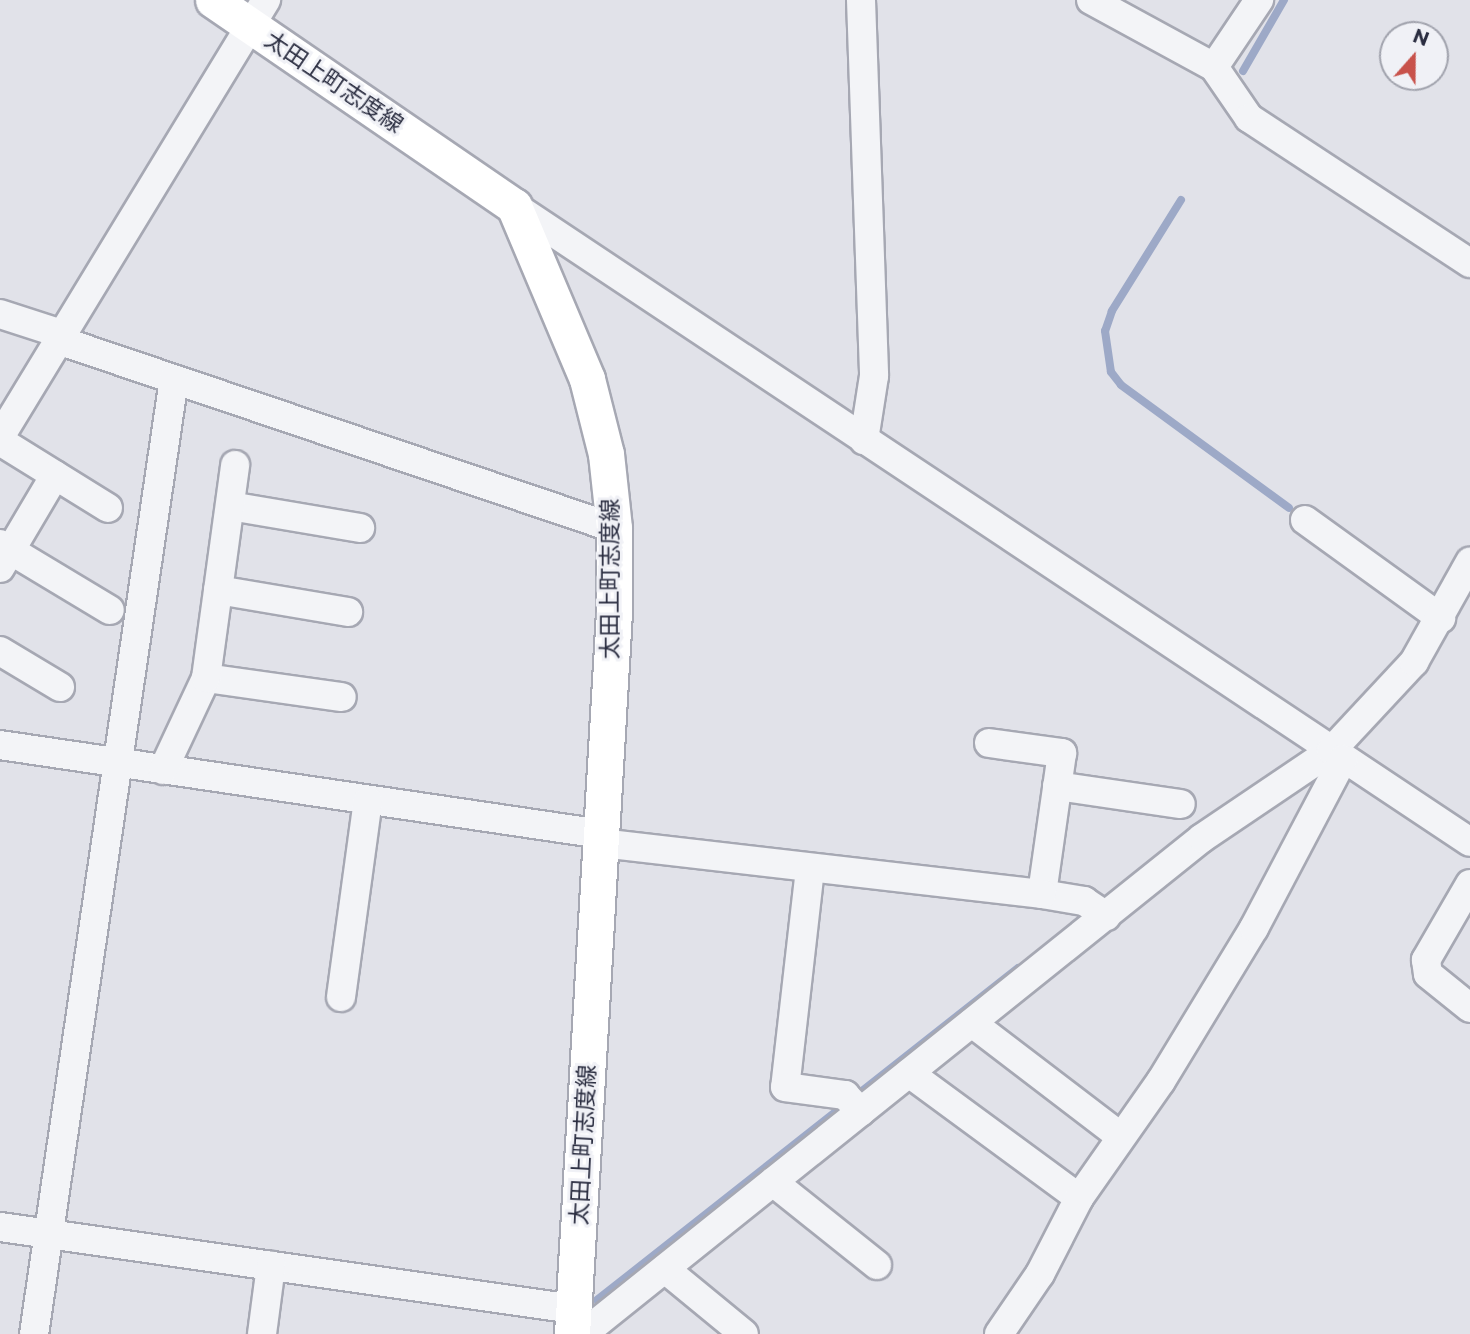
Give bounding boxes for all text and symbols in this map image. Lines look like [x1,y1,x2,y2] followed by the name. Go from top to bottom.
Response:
[1379,21,1449,91] north arrow
[1410,24,1432,51] text: N
[260,26,408,138] street label: 太田上町志度線
[596,499,624,659] street label: 太田上町志度線
[565,1064,601,1226] street label: 太田上町志度線

